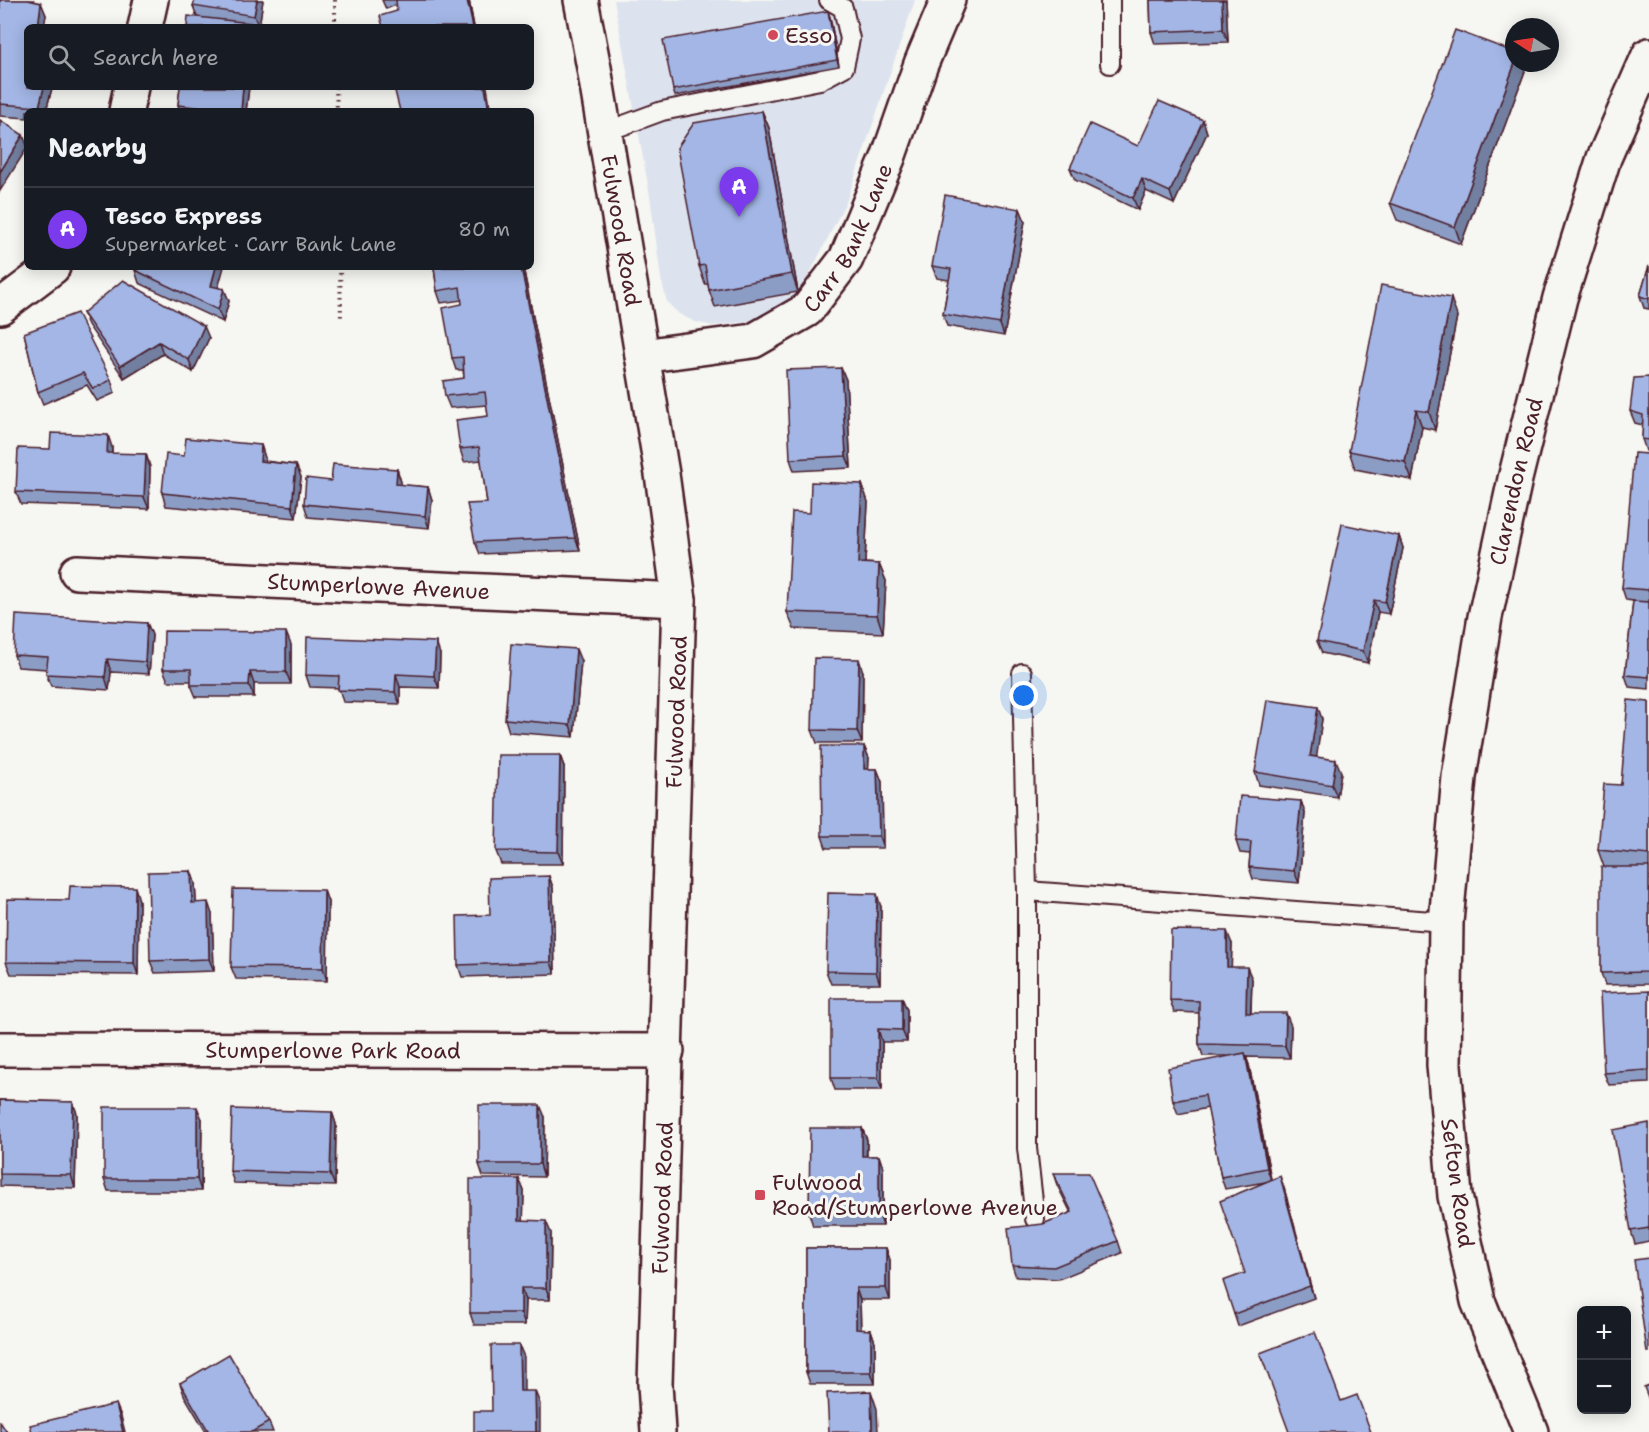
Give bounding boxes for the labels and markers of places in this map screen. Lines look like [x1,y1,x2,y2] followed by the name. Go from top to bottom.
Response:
[785,21,833,50] place label: Esso
[766,28,780,42] marker: Esso
[720,168,758,217] pin: A
[772,1168,1058,1222] place label: Fulwood Road/Stumperlowe Avenue
[753,1188,767,1202] marker: Fulwood Road/Stumperlowe Avenue

